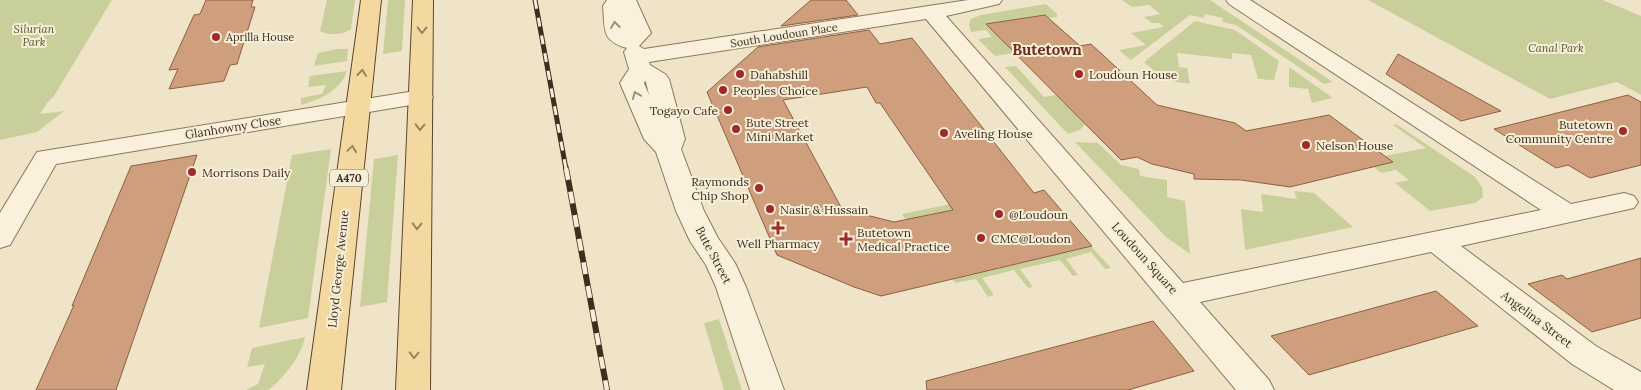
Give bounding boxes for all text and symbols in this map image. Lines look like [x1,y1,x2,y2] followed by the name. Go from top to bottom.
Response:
[729,20,839,50] street label: South Loudoun Place
[610,21,621,29] one-way arrow
[14,22,55,49] park label: Silurian Park
[417,26,427,34] one-way arrow
[225,30,294,44] place label: Aprilla House
[210,31,222,43] marker: Aprilla House
[1012,40,1082,59] district label: Butetown
[1528,41,1584,55] park label: Canal Park
[750,67,808,82] place label: Dahabshill
[1089,67,1178,82] place label: Loudoun House
[734,68,746,80] marker: Dahabshill
[1073,68,1085,80] marker: Loudoun House
[356,69,367,77] one-way arrow
[733,83,819,98] place label: Peoples Choice
[717,84,729,96] marker: Peoples Choice
[632,91,643,100] one-way arrow
[650,103,718,118] place label: Togayo Cafe
[722,104,734,116] marker: Togayo Cafe
[184,112,283,142] street label: Glanhowny Close
[746,115,814,144] place label: Bute Street Mini Market
[1506,117,1613,146] place label: Butetown Community Centre
[415,123,426,131] one-way arrow
[730,123,742,135] marker: Bute Street Mini Market
[1617,125,1629,137] marker: Butetown Community Centre
[953,126,1033,141] place label: Aveling House
[938,127,950,139] marker: Aveling House
[1316,138,1394,153] place label: Nelson House
[1300,139,1312,151] marker: Nelson House
[346,145,357,153] one-way arrow
[202,165,291,180] place label: Morrisons Daily
[186,166,198,178] marker: Morrisons Daily
[330,170,368,187] road number: A470
[691,174,749,203] place label: Raymonds Chip Shop
[753,182,765,194] marker: Raymonds Chip Shop
[780,202,868,217] place label: Nasir & Hussain
[764,203,776,215] marker: Nasir & Hussain
[1009,207,1068,222] place label: @Loudoun
[993,208,1005,220] marker: @Loudoun
[324,209,352,329] street label: Lloyd George Avenue
[1109,219,1182,297] street label: Loudoun Square
[772,222,784,234] marker: Well Pharmacy
[412,223,422,231] one-way arrow
[693,224,736,287] street label: Bute Street
[857,225,950,254] place label: Butetown Medical Practice
[991,231,1071,246] place label: CMC@Loudon
[839,232,853,246] marker: Butetown Medical Practice
[975,232,987,244] marker: CMC@Loudon
[736,236,820,251] place label: Well Pharmacy
[1498,287,1576,351] street label: Angelina Street
[409,351,419,359] one-way arrow

